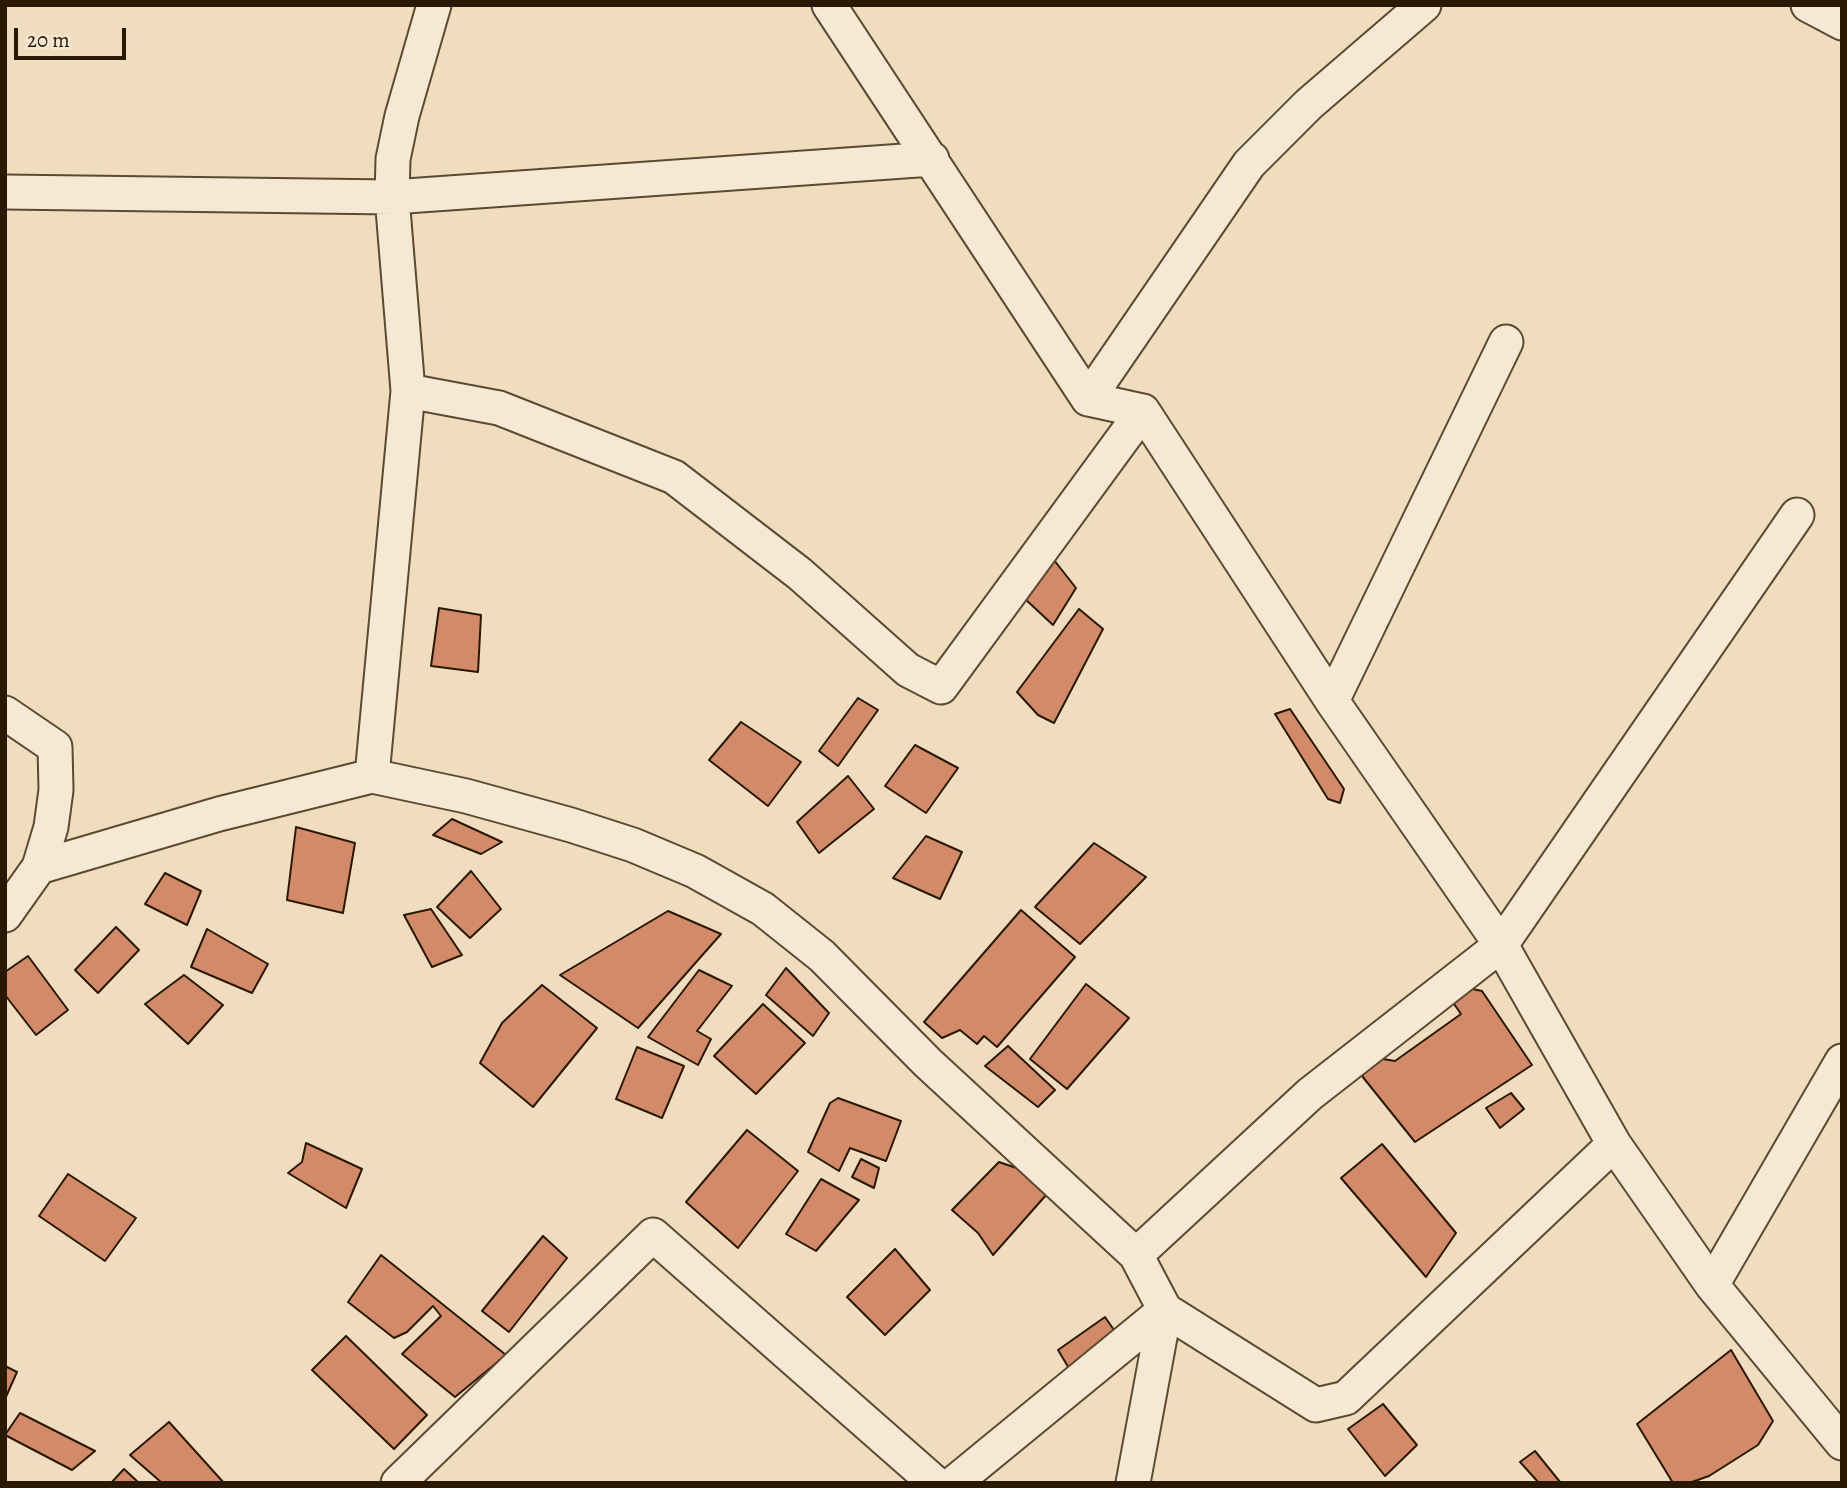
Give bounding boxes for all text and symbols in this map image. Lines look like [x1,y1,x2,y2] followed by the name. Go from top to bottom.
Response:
[18,14,130,58] scale bar
[27,26,70,54] text: 20 m

